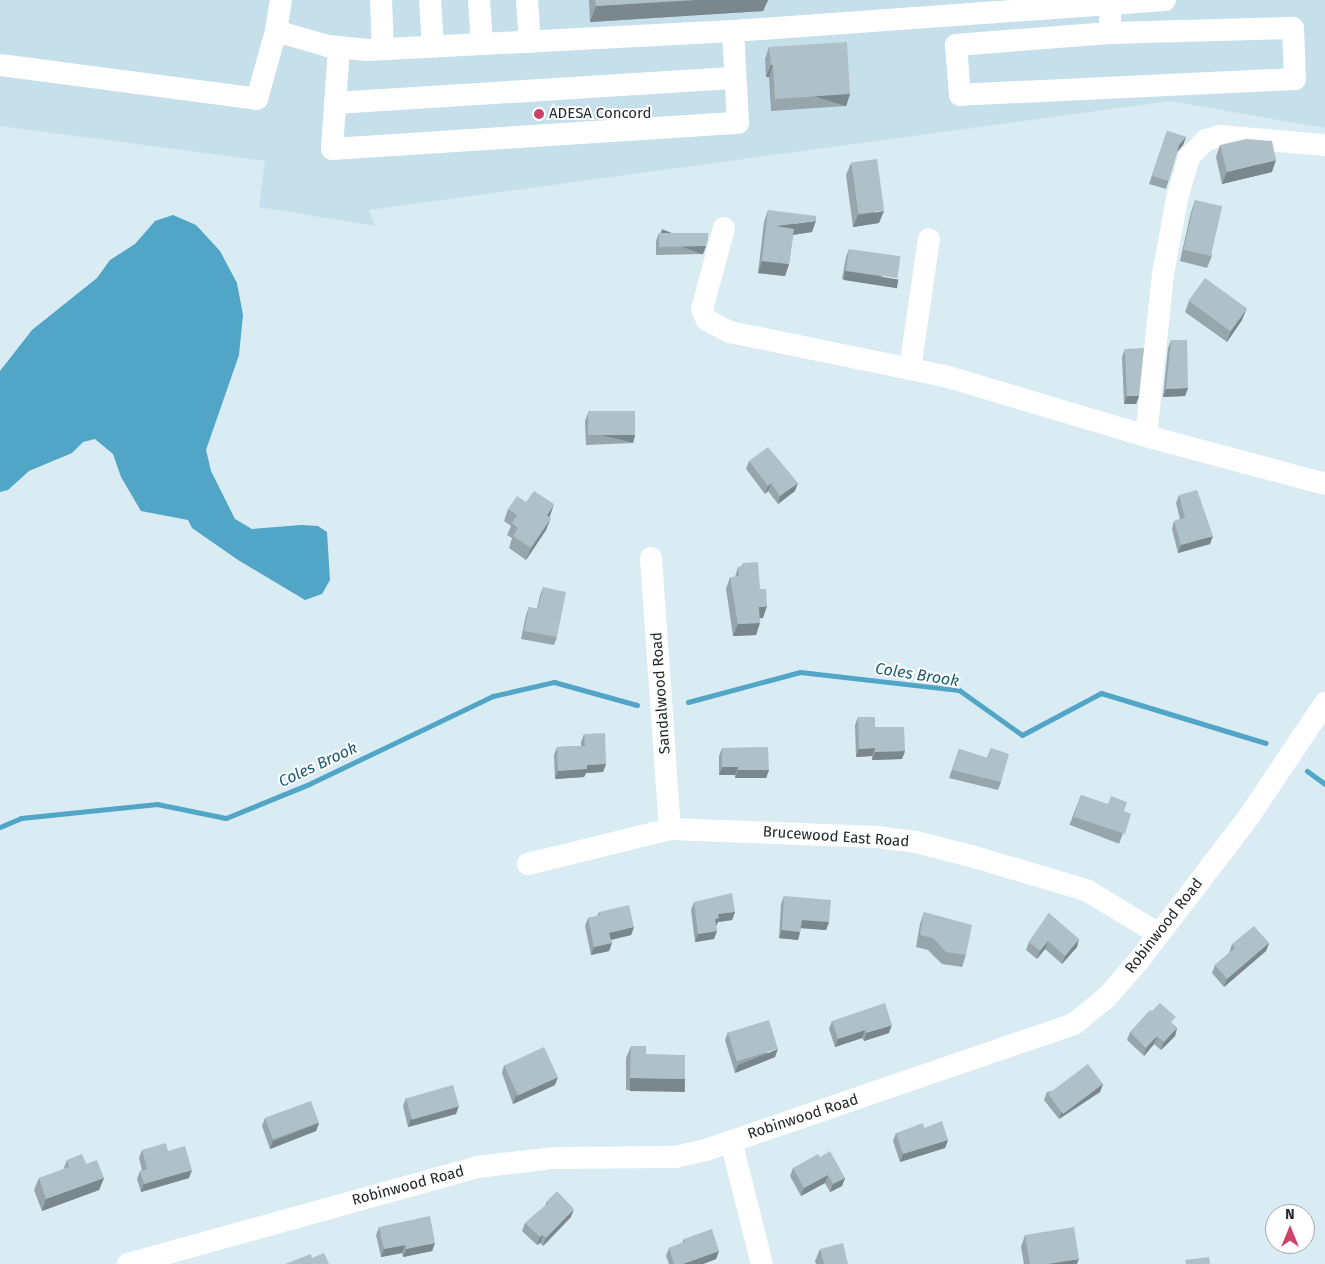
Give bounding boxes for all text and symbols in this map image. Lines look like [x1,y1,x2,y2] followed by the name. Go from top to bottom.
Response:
[549,105,651,123] place label: ADESA Concord
[533,108,545,120] marker: ADESA Concord
[648,631,674,755] street label: Sandalwood Road
[874,659,960,691] water label: Coles Brook
[276,738,360,792] water label: Coles Brook
[762,823,910,851] street label: Brucewood East Road
[1121,875,1207,977] street label: Robinwood Road
[745,1091,861,1143] street label: Robinwood Road
[350,1162,466,1210] street label: Robinwood Road
[1265,1204,1315,1254] north arrow
[1285,1206,1295,1223] text: N

